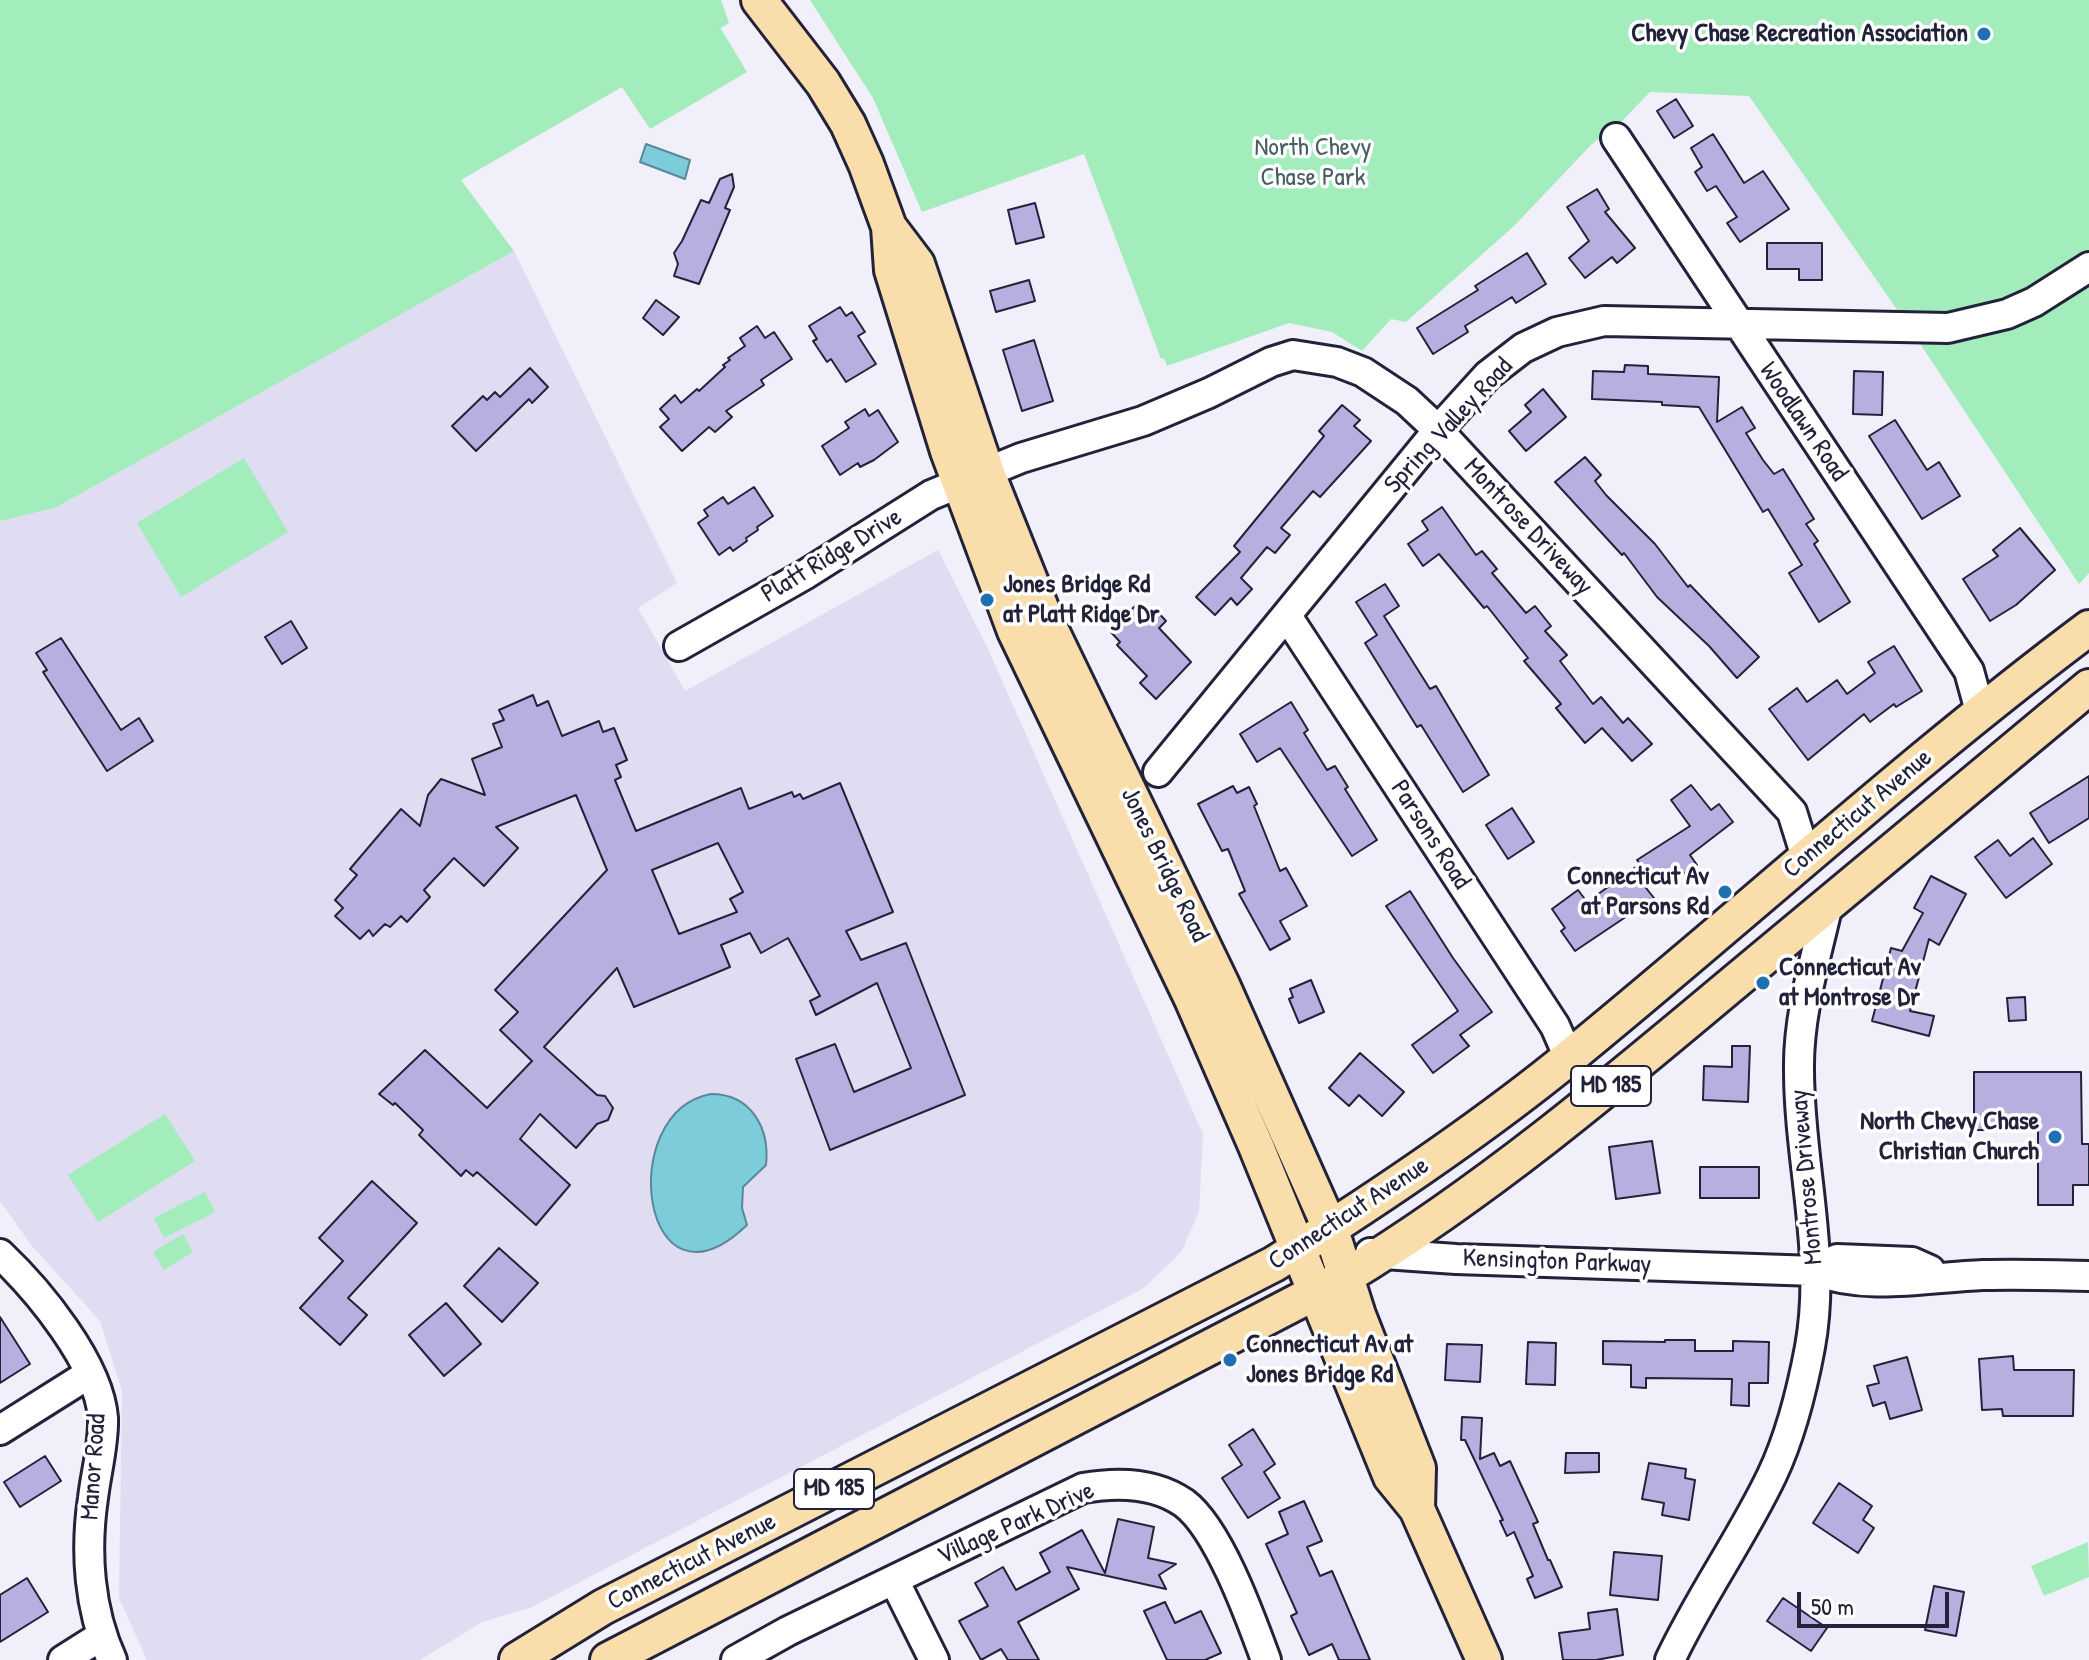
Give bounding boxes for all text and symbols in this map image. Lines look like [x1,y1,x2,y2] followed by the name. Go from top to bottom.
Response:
[1631,18,1968,50] place label: Chevy Chase Recreation Association
[1975,25,1993,43] marker: Chevy Chase Recreation Association
[1254,132,1372,194] park label: North Chevy Chase Park
[1378,352,1520,500] street label: Spring Valley Road
[1752,357,1854,487] street label: Woodlawn Road
[1457,452,1599,602] street label: Montrose Driveway
[756,502,908,610] street label: Platt Ridge Drive
[1003,569,1160,630] place label: Jones Bridge Rd at Platt Ridge Dr
[978,591,996,609] marker: Jones Bridge Rd at Platt Ridge Dr
[1777,743,1939,885] street label: Connecticut Avenue
[1383,775,1477,895] street label: Parsons Road
[1113,783,1215,947] street label: Jones Bridge Road
[1567,861,1709,922] place label: Connecticut Av at Parsons Rd
[1716,883,1734,901] marker: Connecticut Av at Parsons Rd
[1779,952,1921,1014] place label: Connecticut Av at Montrose Dr
[1754,974,1772,992] marker: Connecticut Av at Montrose Dr
[1571,1066,1651,1106] road number: MD 185
[1784,1088,1830,1266] street label: Montrose Driveway
[1860,1106,2039,1168] place label: North Chevy Chase Christian Church
[2046,1128,2064,1146] marker: North Chevy Chase Christian Church
[1263,1151,1435,1277] street label: Connecticut Avenue
[1462,1243,1652,1281] street label: Kensington Parkway
[1246,1329,1413,1390] place label: Connecticut Av at Jones Bridge Rd
[1221,1351,1239,1369] marker: Connecticut Av at Jones Bridge Rd
[75,1413,113,1521] street label: Manor Road
[794,1469,874,1509] road number: MD 185
[933,1476,1099,1572] street label: Village Park Drive
[603,1506,781,1618] street label: Connecticut Avenue
[1801,1576,1953,1626] scale bar
[1811,1590,1854,1622] text: 50 m

